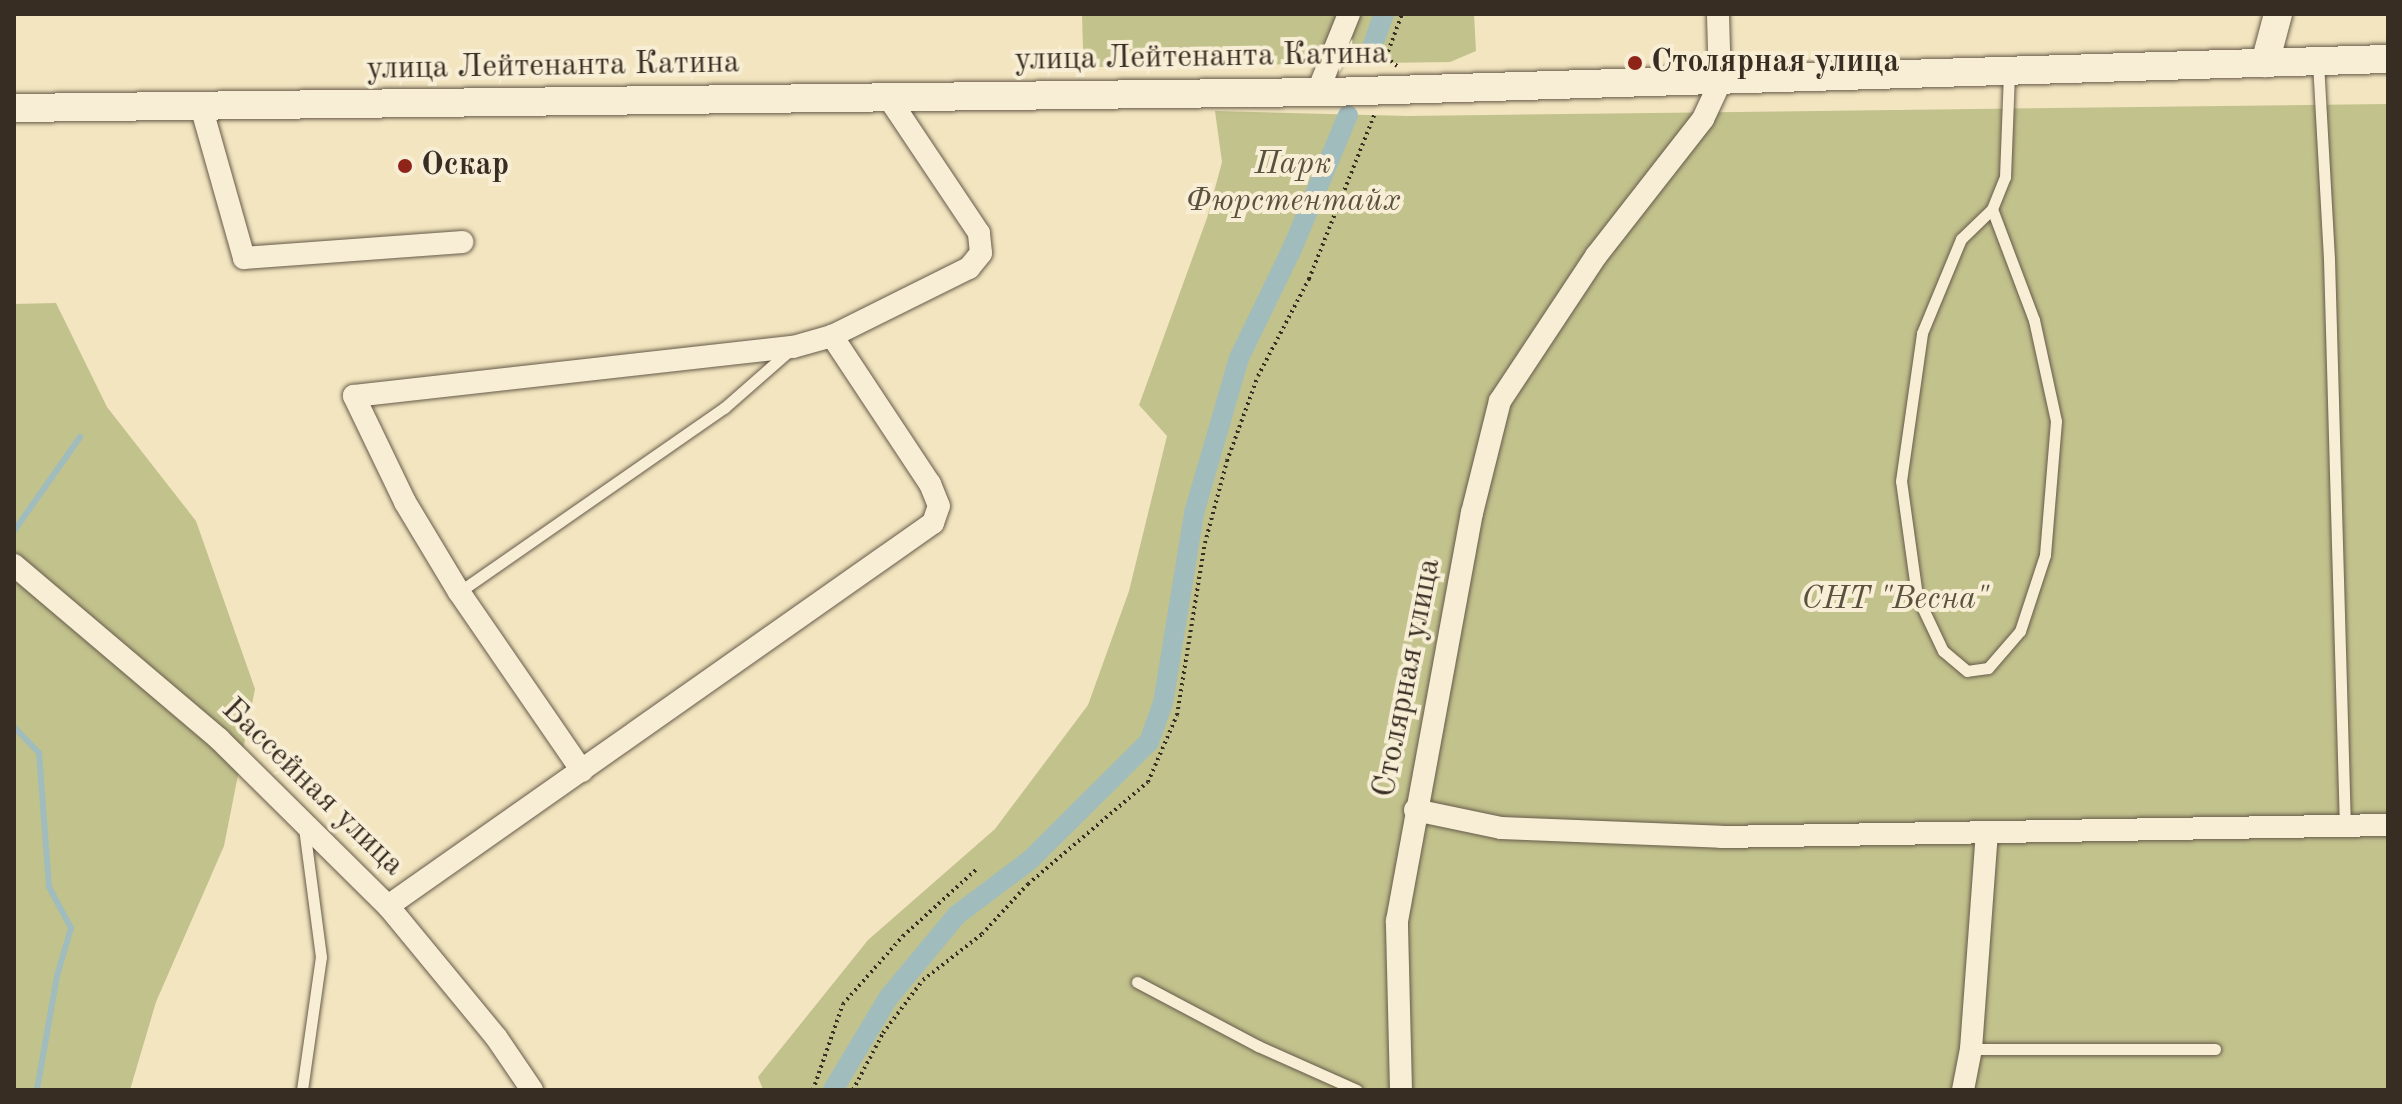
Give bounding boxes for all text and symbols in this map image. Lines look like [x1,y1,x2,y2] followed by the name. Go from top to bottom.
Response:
[1014,36,1388,80] street label: улица Лейтенанта Катина
[1651,44,1899,82] place label: Столярная улица
[366,45,740,89] street label: улица Лейтенанта Катина
[1626,54,1644,72] marker: Столярная улица
[421,147,509,185] place label: Оскар
[1185,147,1401,222] park label: Парк Фюрстентайх
[396,157,414,175] marker: Оскар
[1366,555,1450,801] street label: Столярная улица
[1801,581,1989,619] park label: СНТ "Весна"
[213,691,411,885] street label: Бассейная улица

